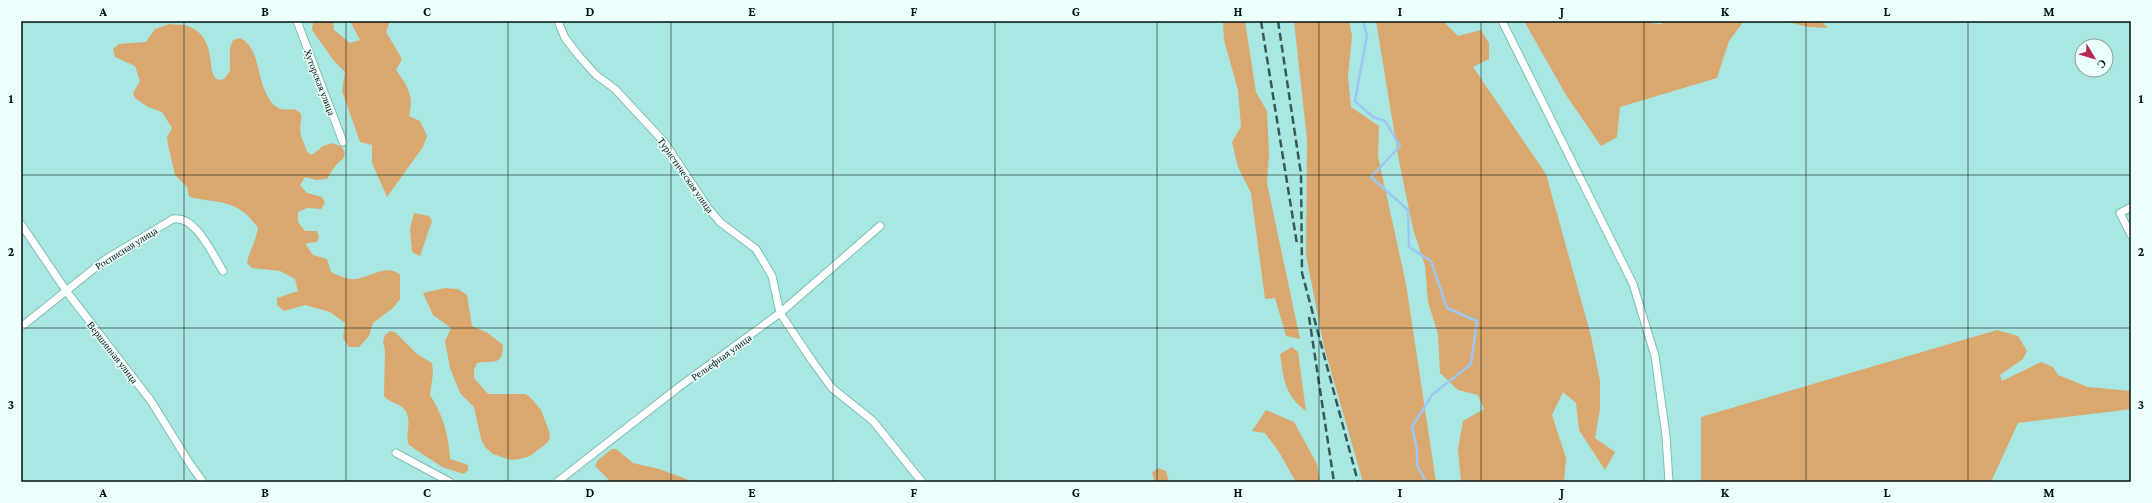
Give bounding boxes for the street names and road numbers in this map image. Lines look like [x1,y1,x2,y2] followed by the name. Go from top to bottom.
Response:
[302,47,337,117] street label: Хуторская улица
[655,135,716,216] street label: Туристическая улица
[93,225,160,272] street label: Росписная улица
[85,319,141,386] street label: Вершинная улица
[689,332,754,383] street label: Рельефная улица

